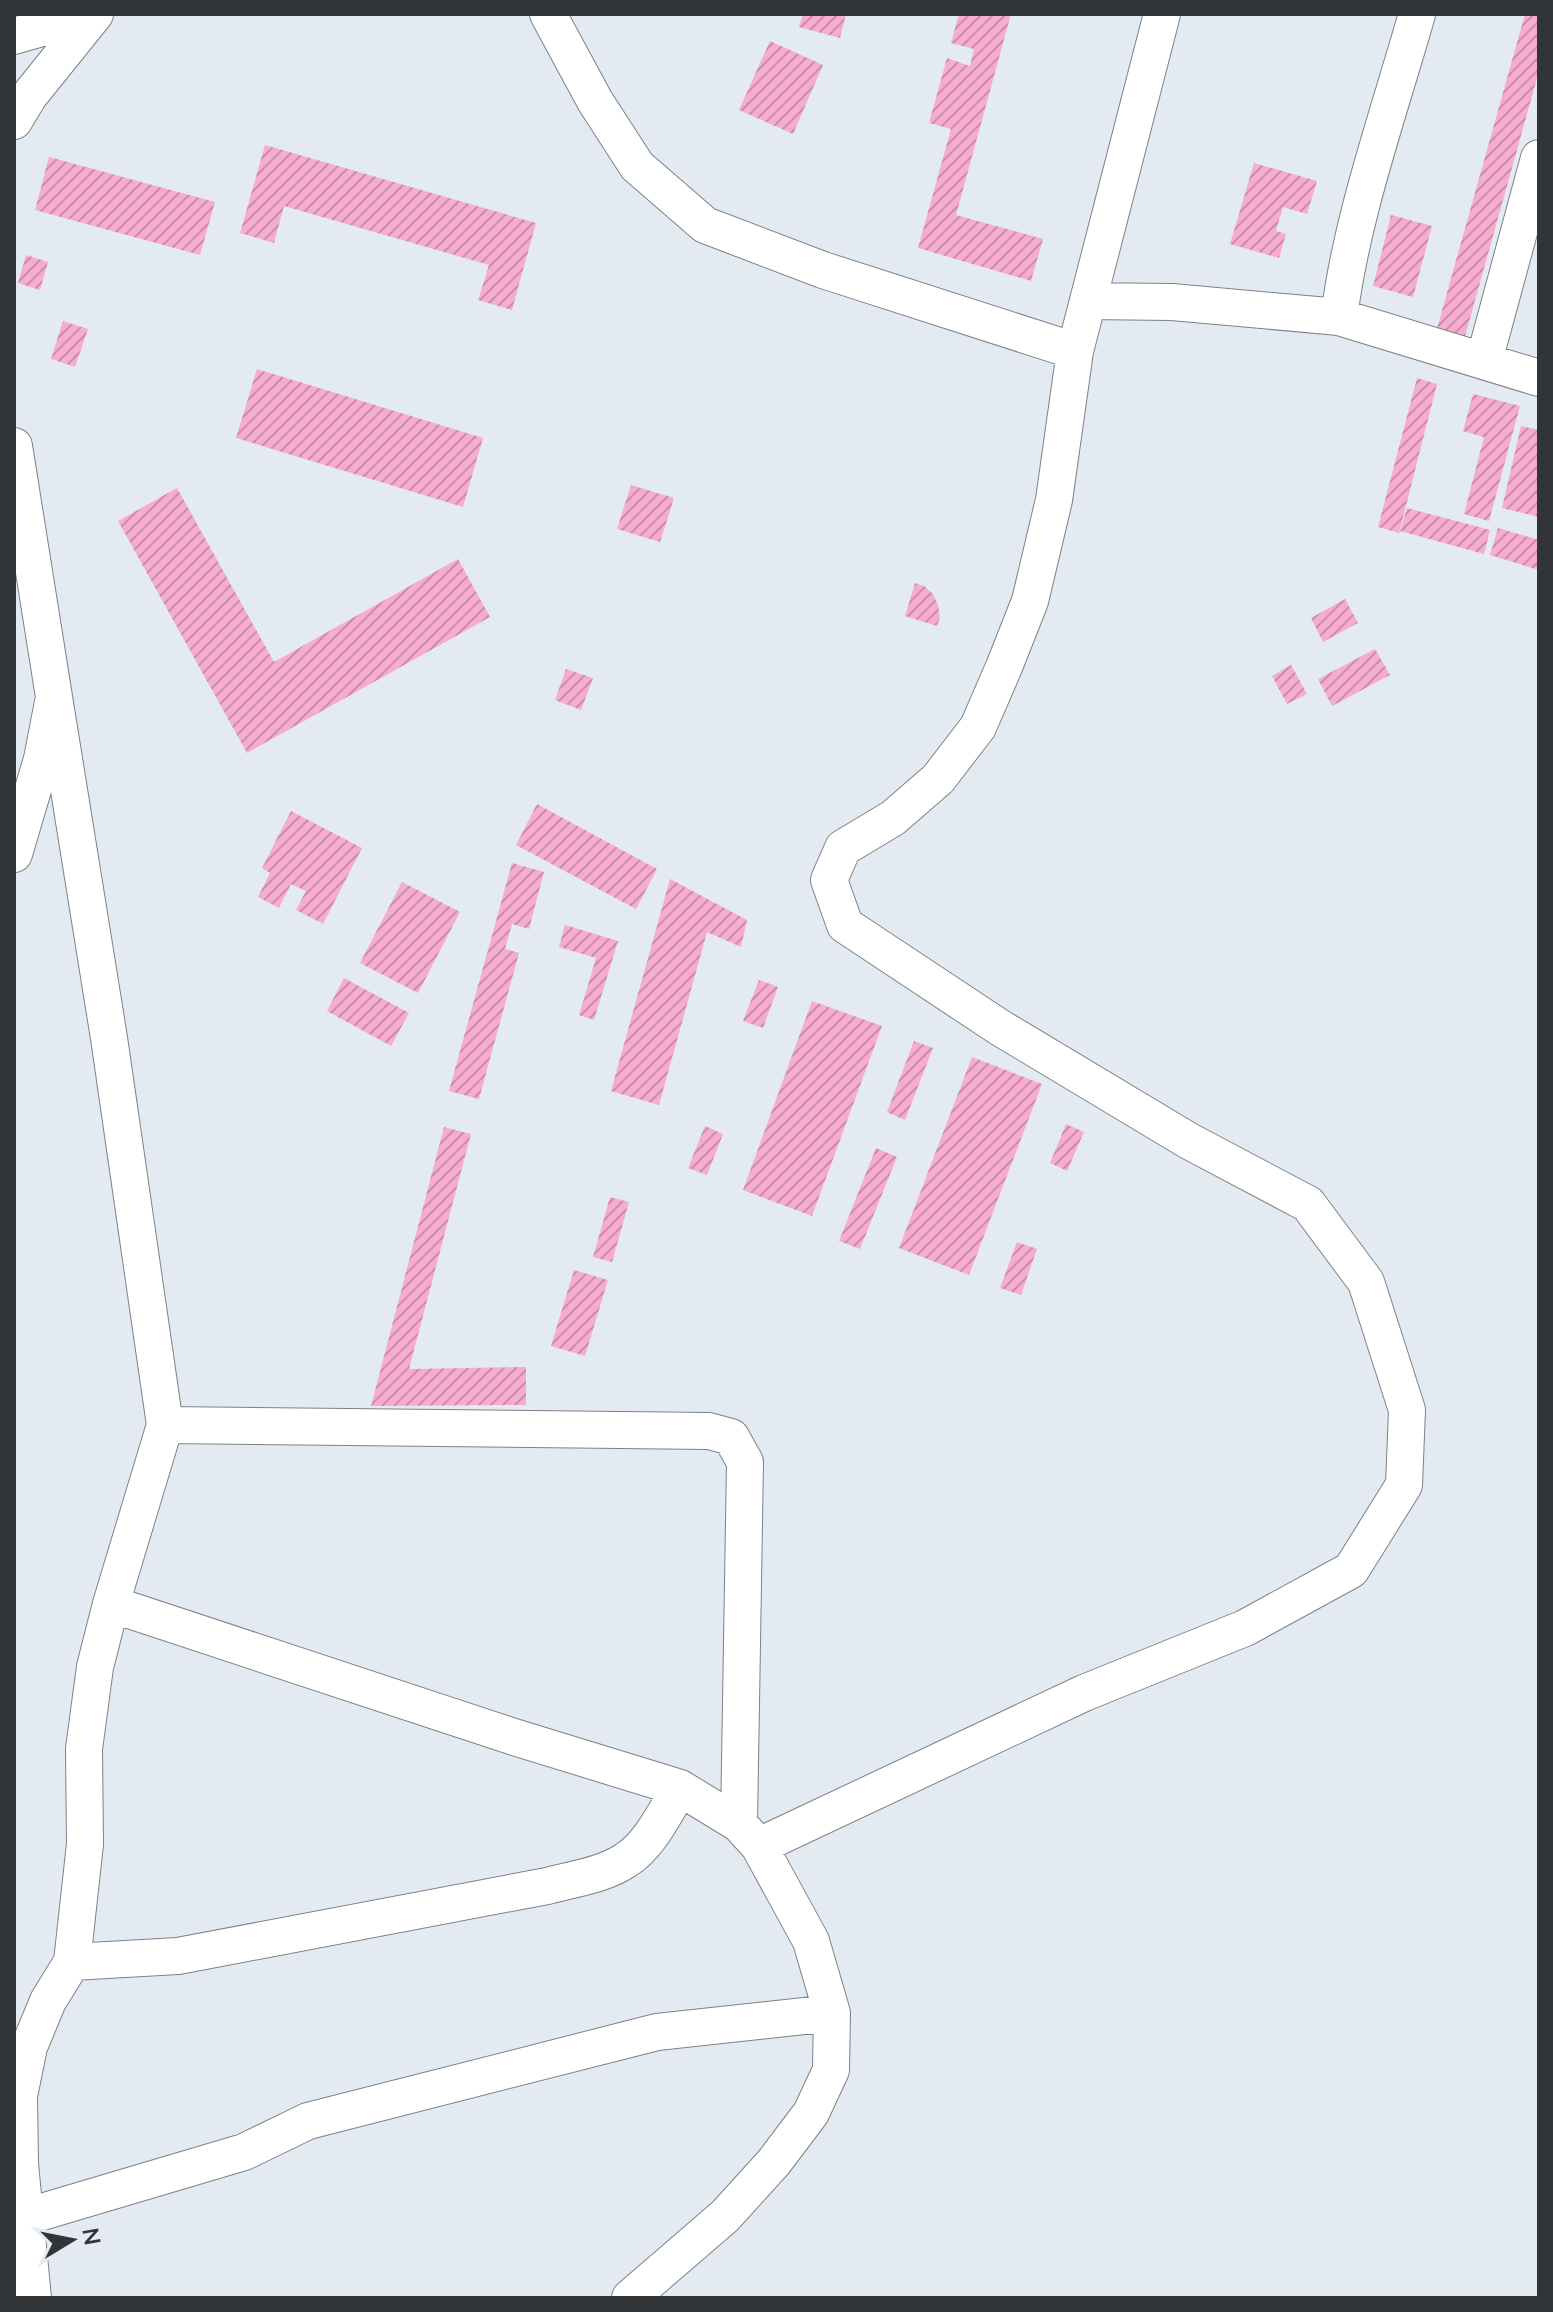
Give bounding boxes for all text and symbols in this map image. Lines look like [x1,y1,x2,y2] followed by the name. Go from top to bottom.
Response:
[32,2200,112,2280] north arrow
[77,2226,107,2247] text: N

